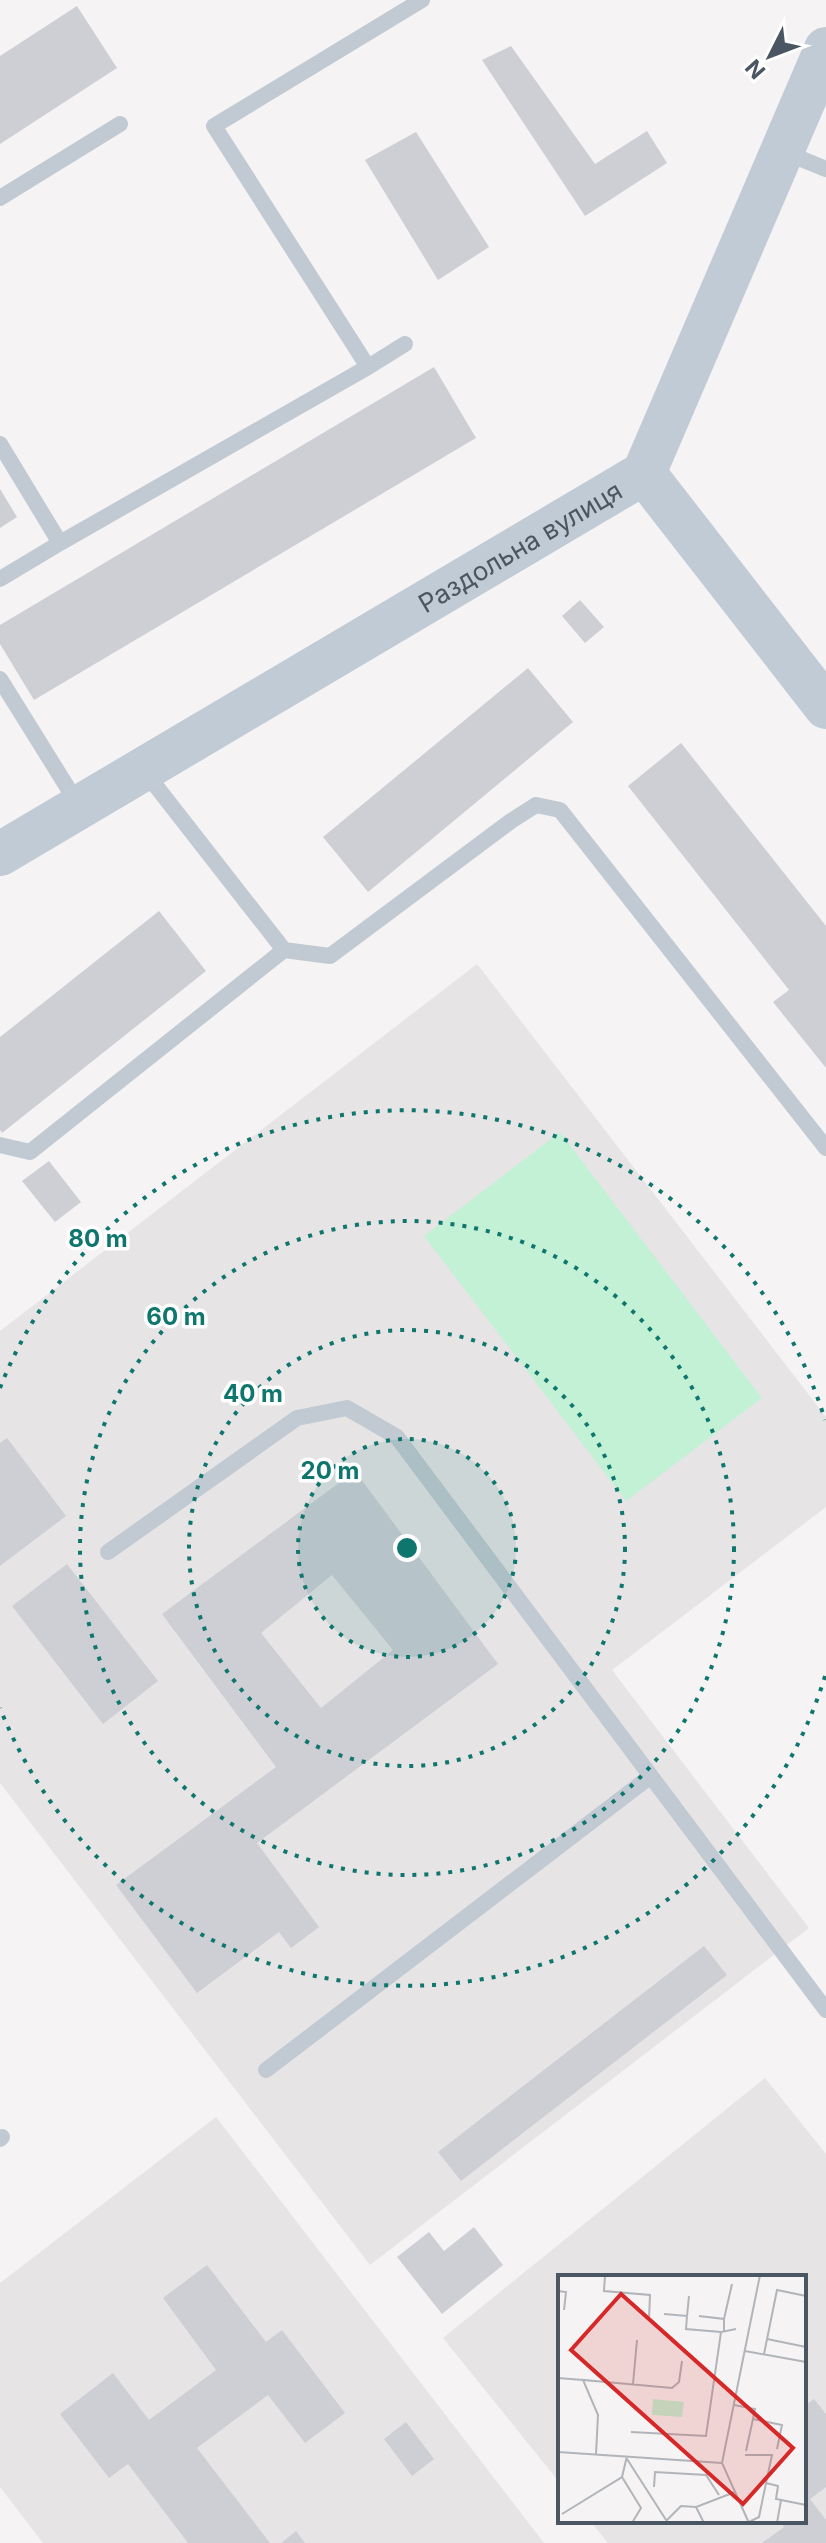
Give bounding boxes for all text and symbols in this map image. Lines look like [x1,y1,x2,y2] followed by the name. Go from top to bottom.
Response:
[730,16,810,96] north arrow
[740,54,770,84] text: N
[412,474,627,619] street label: Раздольна вулиця
[68,1224,128,1253] text: 80 m
[146,1302,206,1331] text: 60 m
[223,1379,283,1408] text: 40 m
[301,1456,359,1485] text: 20 m
[393,1534,421,1562] centre of rings
[558,2275,806,2523] inset map

